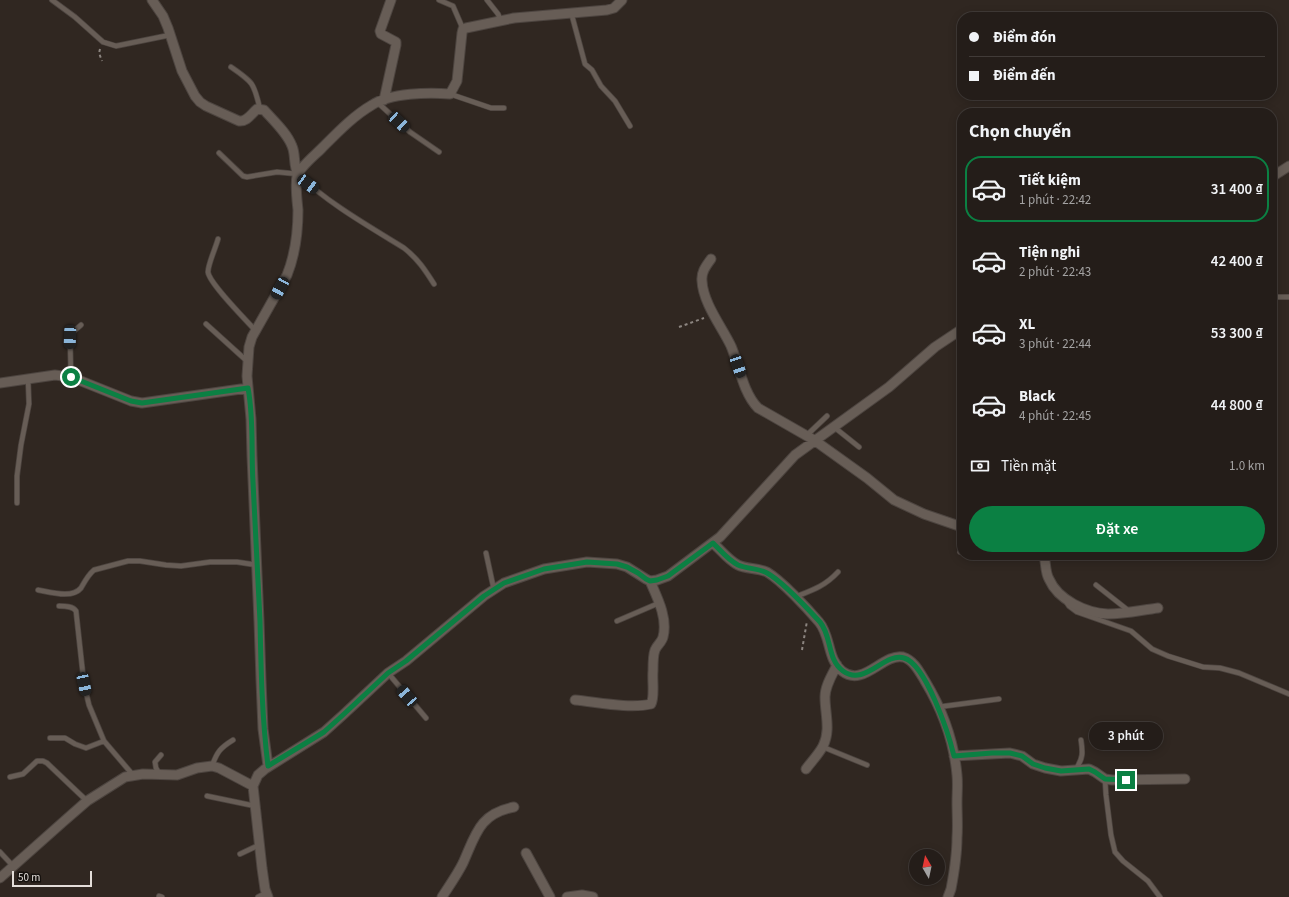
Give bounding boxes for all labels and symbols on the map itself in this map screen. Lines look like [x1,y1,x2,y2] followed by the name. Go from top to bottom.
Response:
[386,109,412,135] car
[295,172,321,196] car
[269,275,291,301] car
[64,325,76,349] car
[728,353,748,379] car
[62,368,80,386] route start
[76,671,92,697] car
[395,683,419,709] car
[1089,722,1163,750] callout: 3 phút
[1117,771,1135,789] route end
[909,849,945,885] north arrow
[12,869,92,888] scale bar

